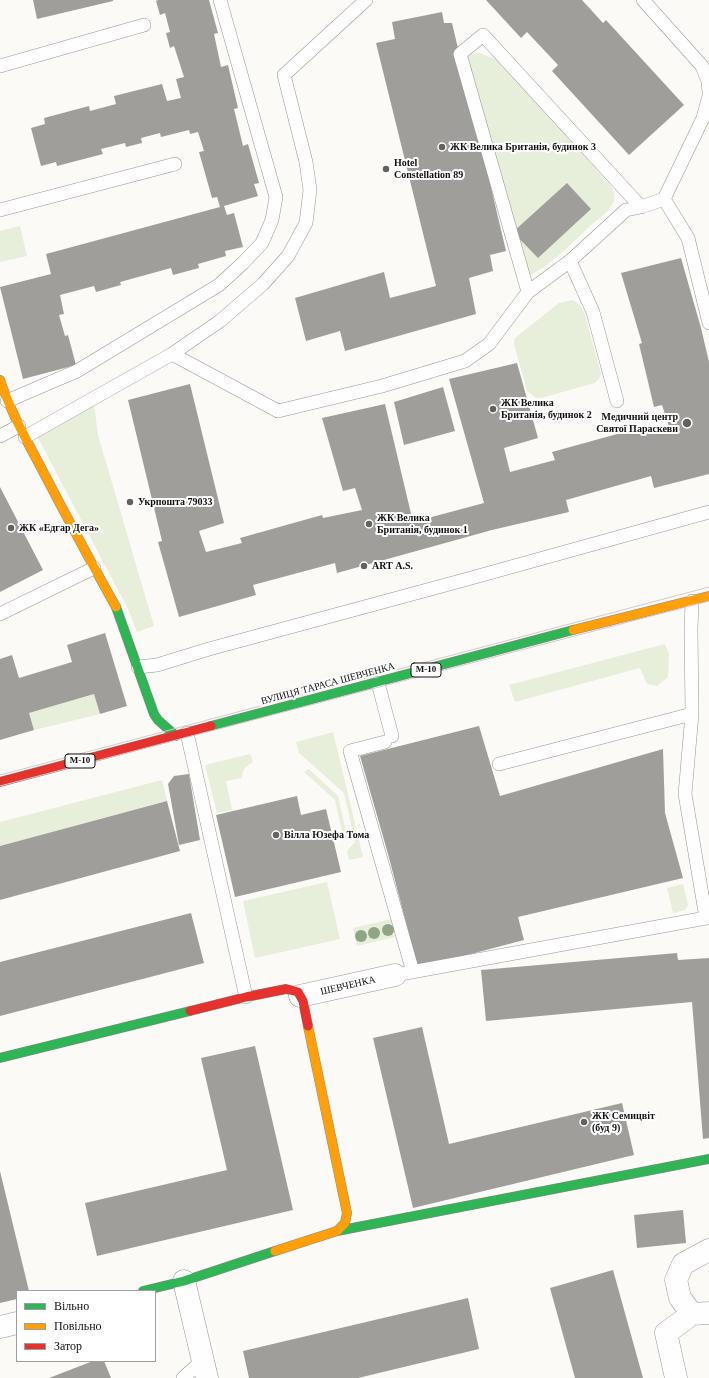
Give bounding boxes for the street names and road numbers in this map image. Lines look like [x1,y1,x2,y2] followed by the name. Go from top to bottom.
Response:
[260,660,396,708] street label: ВУЛИЦЯ ТАРАСА ШЕВЧЕНКА
[411,663,441,677] road number: М-10
[65,754,95,768] road number: М-10
[319,974,377,998] street label: ШЕВЧЕНКА

